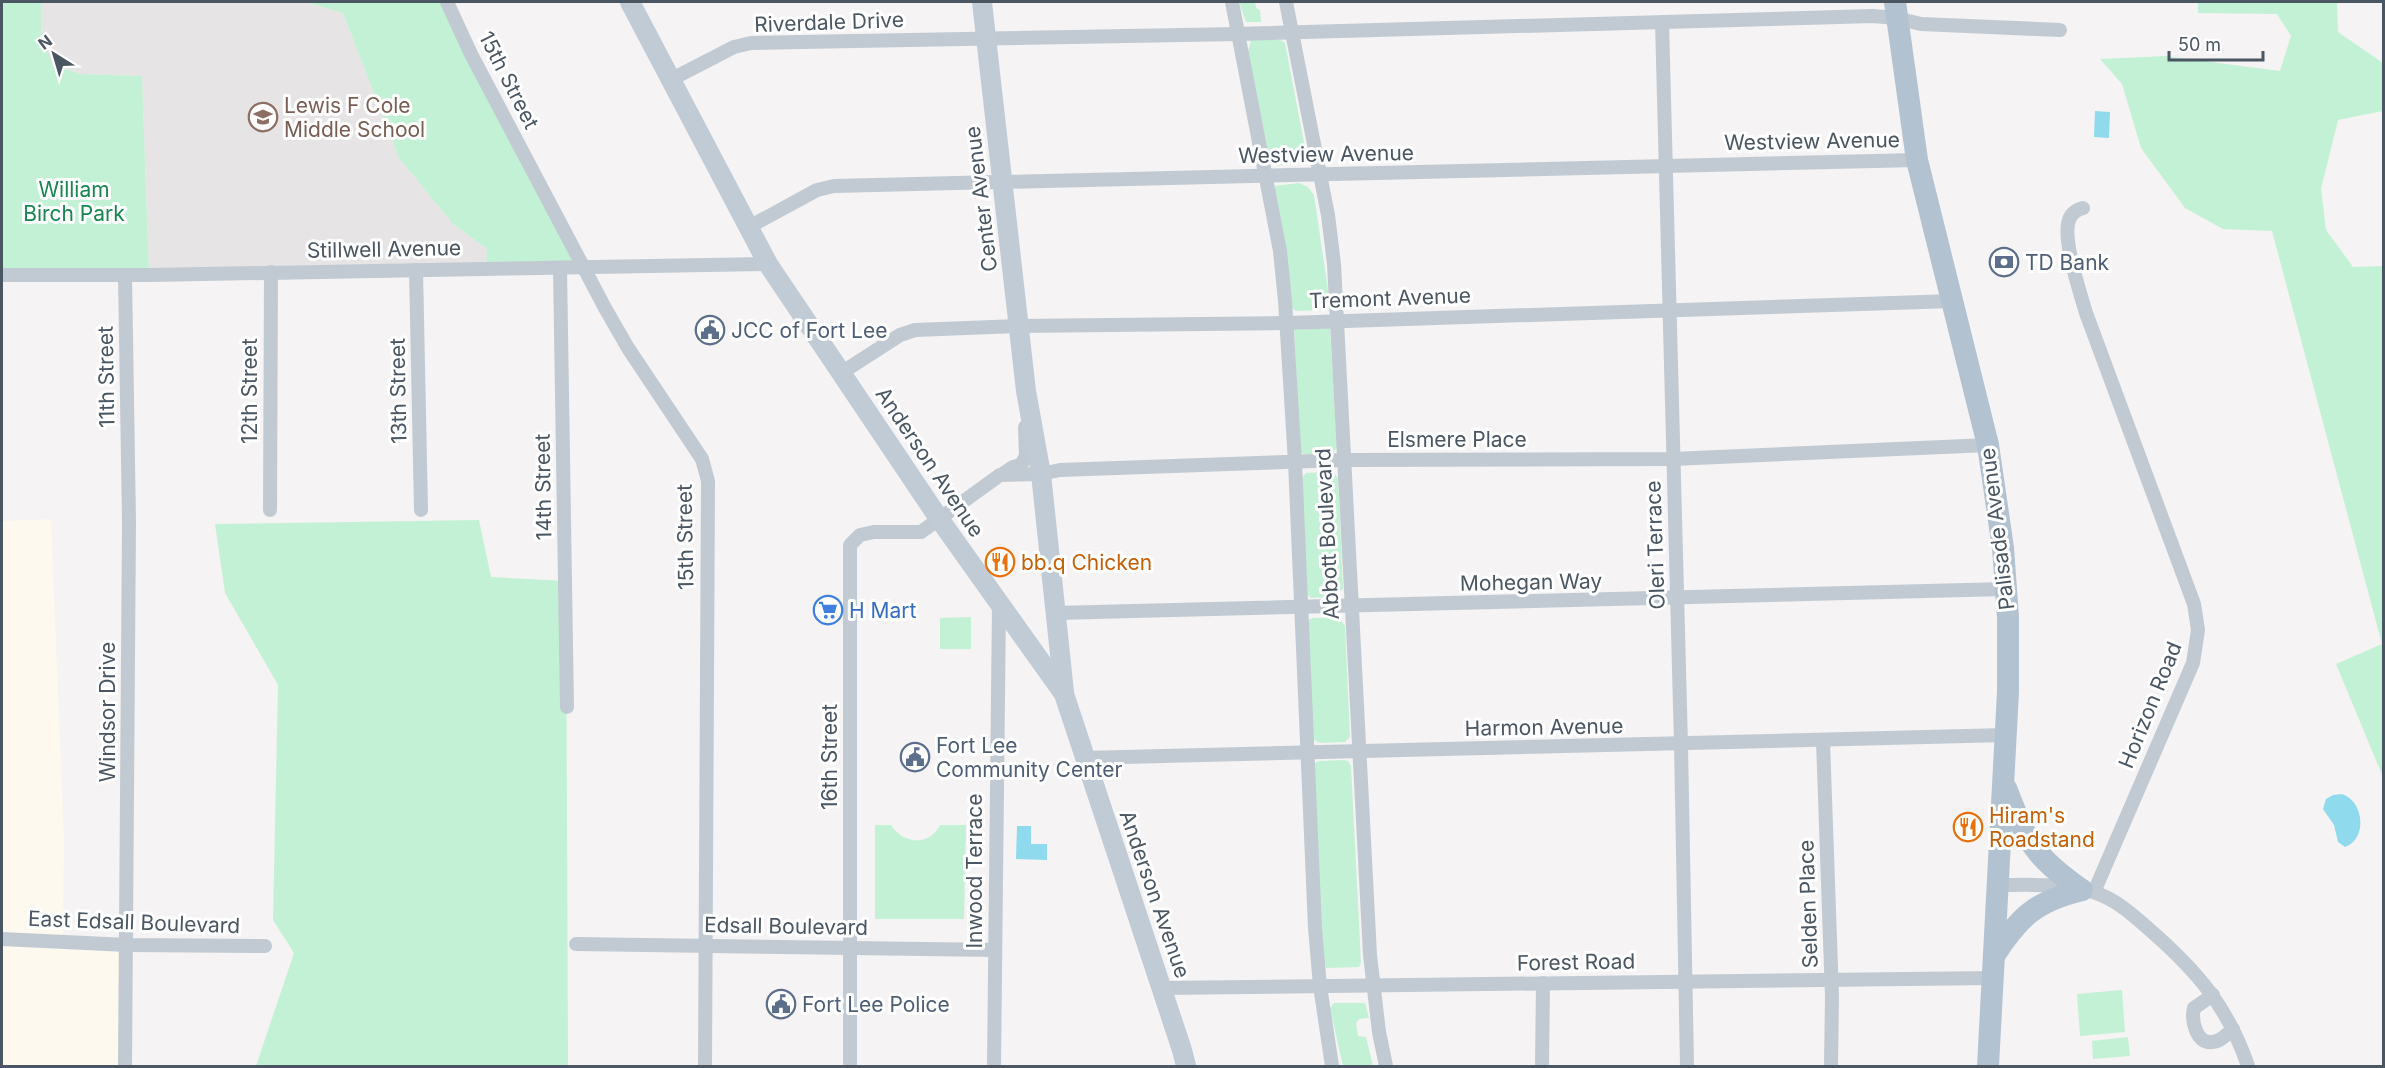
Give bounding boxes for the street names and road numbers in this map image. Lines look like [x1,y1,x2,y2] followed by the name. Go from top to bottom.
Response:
[754,7,904,37] street label: Riverdale Drive
[474,27,544,133] street label: 15th Street
[960,125,1002,273] street label: Center Avenue
[1724,127,1900,155] street label: Westview Avenue
[1238,140,1414,168] street label: Westview Avenue
[307,235,461,263] street label: Stillwell Avenue
[1309,283,1471,313] street label: Tremont Avenue
[93,326,119,428] street label: 11th Street
[237,338,262,444] street label: 12th Street
[385,338,411,444] street label: 13th Street
[871,382,989,542] street label: Anderson Avenue
[1387,427,1527,452] street label: Elsmere Place
[530,433,556,540] street label: 14th Street
[1975,447,2019,611] street label: Palisade Avenue
[1310,448,1344,620] street label: Abbott Boulevard
[1640,480,1670,610] street label: Oleri Terrace
[672,484,698,590] street label: 15th Street
[1460,568,1602,596] street label: Mohegan Way
[2113,638,2187,772] street label: Horizon Road
[95,642,120,782] street label: Windsor Drive
[817,704,842,810] street label: 16th Street
[1464,713,1624,741] street label: Harmon Avenue
[962,793,987,949] street label: Inwood Terrace
[1115,807,1195,981] street label: Anderson Avenue
[1793,839,1823,969] street label: Selden Place
[27,906,241,938] street label: East Edsall Boulevard
[704,912,868,940] street label: Edsall Boulevard
[1517,948,1635,976] street label: Forest Road

